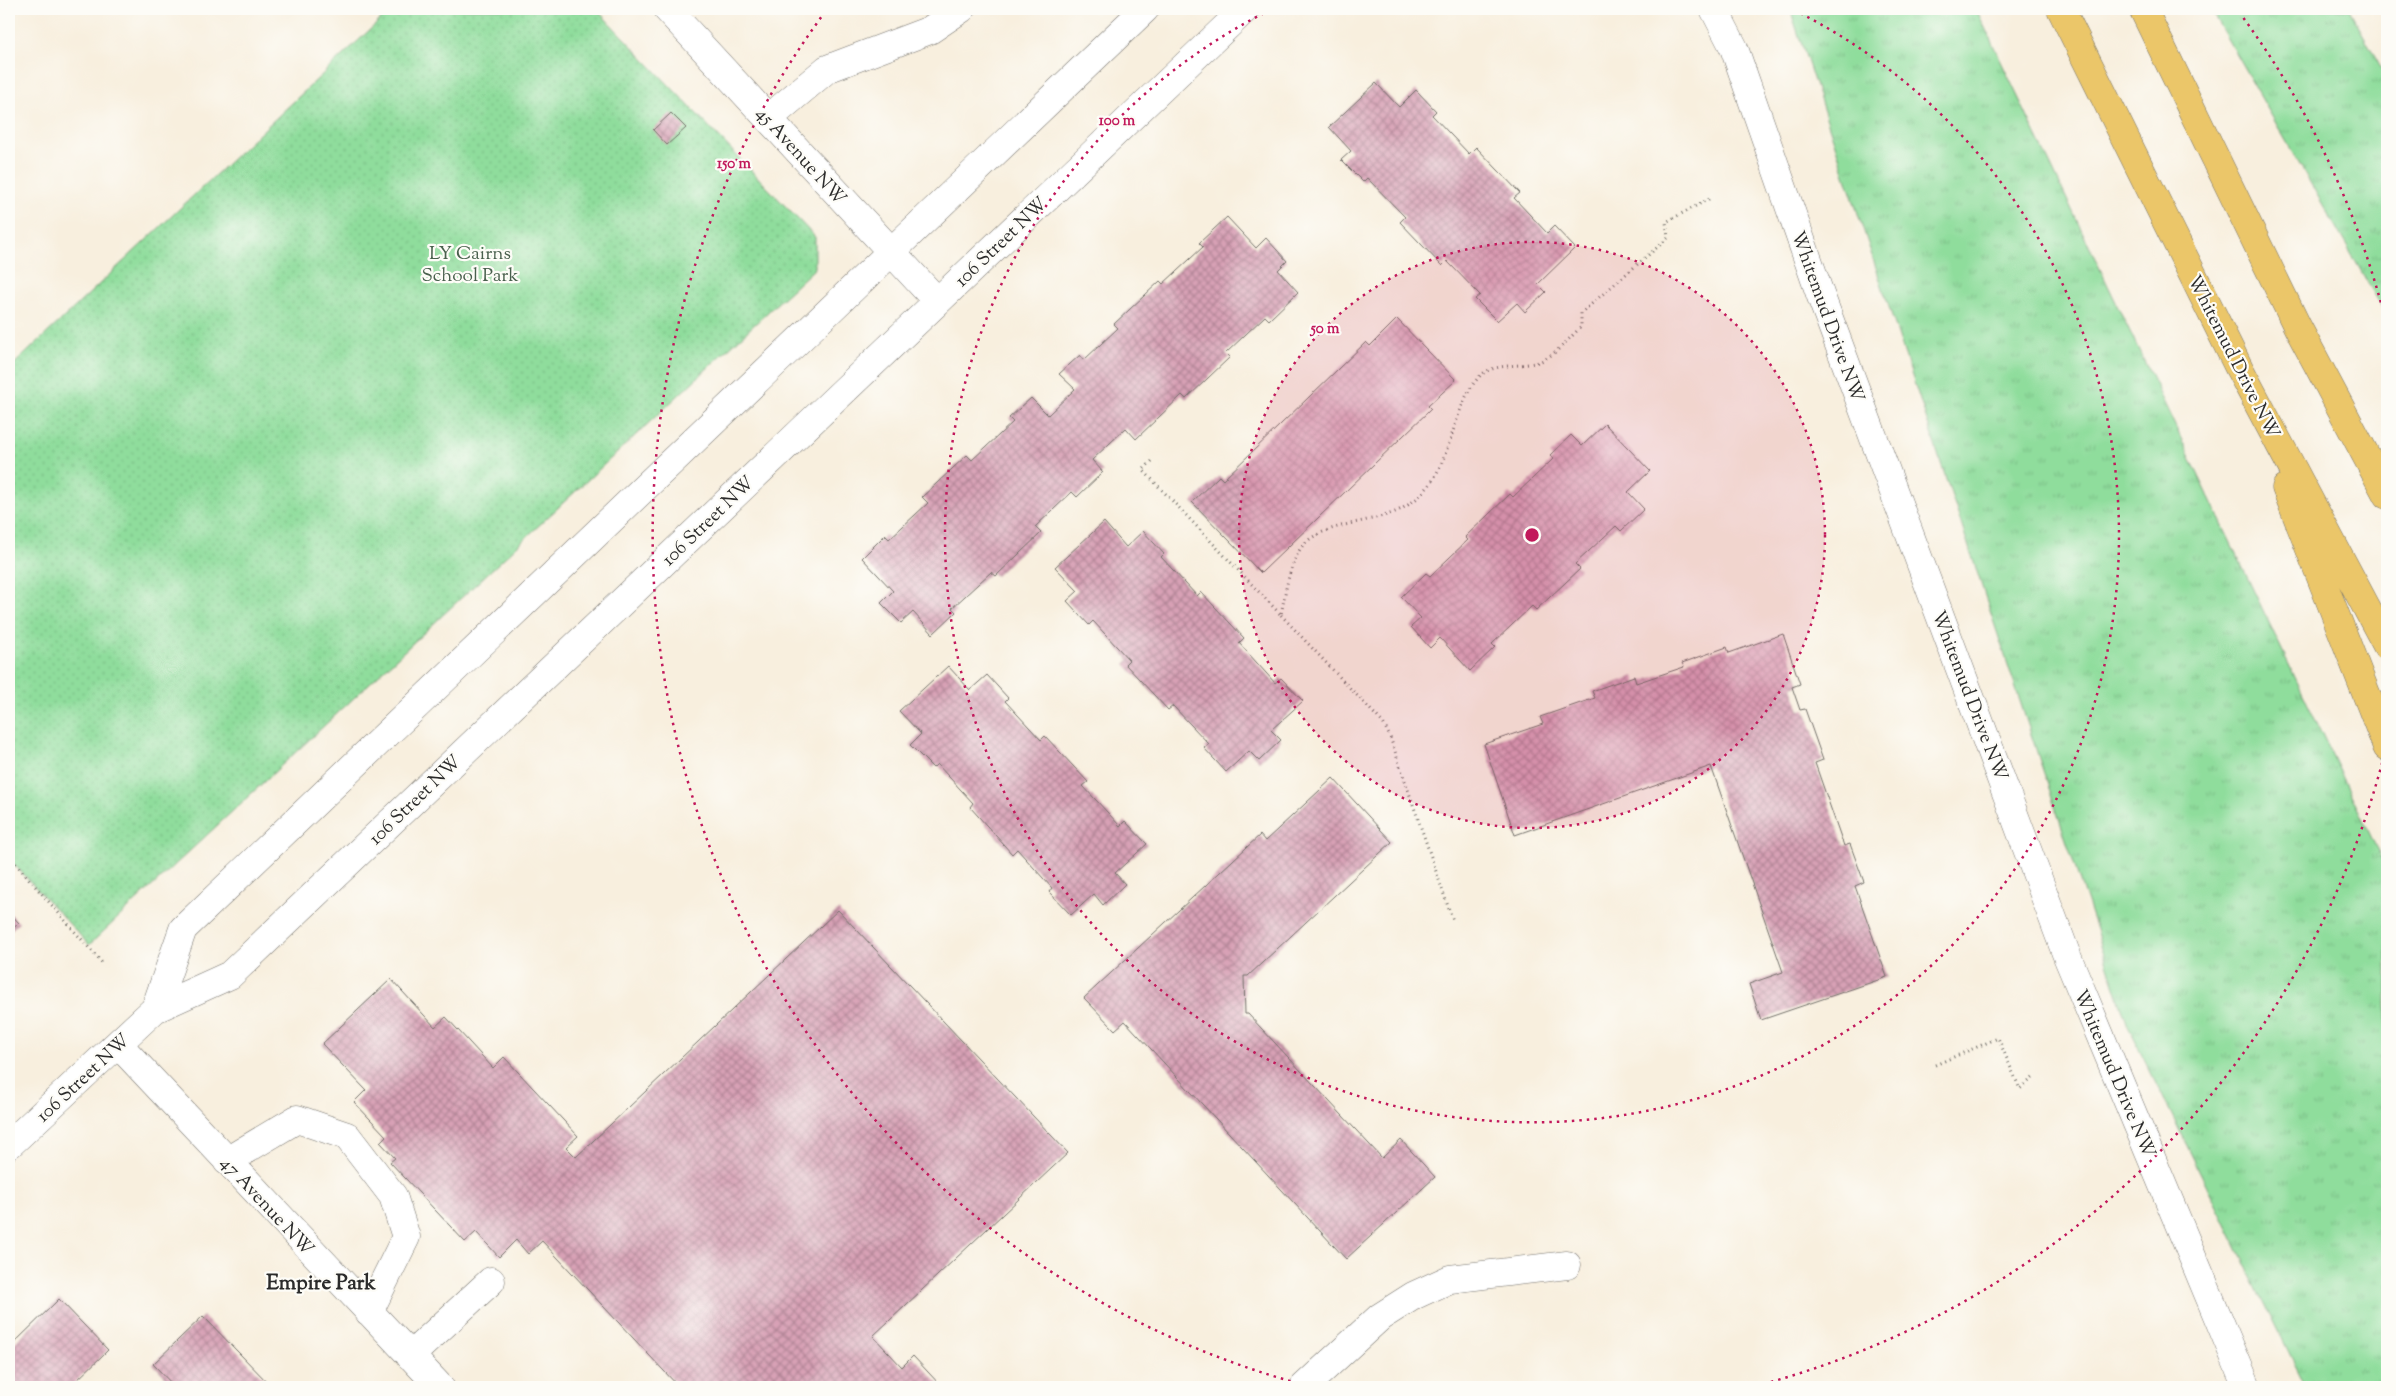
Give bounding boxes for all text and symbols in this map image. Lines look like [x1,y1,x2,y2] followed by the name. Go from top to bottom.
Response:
[749,102,852,212] street label: 45 Avenue NW
[1099,111,1136,132] text: 100 m
[717,154,751,175] text: 150 m
[949,192,1054,294] street label: 106 Street NW
[1783,228,1870,406] street label: Whitemud Drive NW
[421,241,519,290] park label: LY Cairns School Park
[2180,271,2286,444] street label: Whitemud Drive NW
[1310,319,1340,340] text: 50 m
[656,471,761,573] street label: 106 Street NW
[1523,526,1541,544] centre of rings
[1924,607,2014,785] street label: Whitemud Drive NW
[363,750,468,852] street label: 106 Street NW
[2066,986,2161,1162] street label: Whitemud Drive NW
[31,1028,136,1129] street label: 106 Street NW
[213,1151,319,1262] street label: 47 Avenue NW
[266,1269,376,1299] district label: Empire Park

